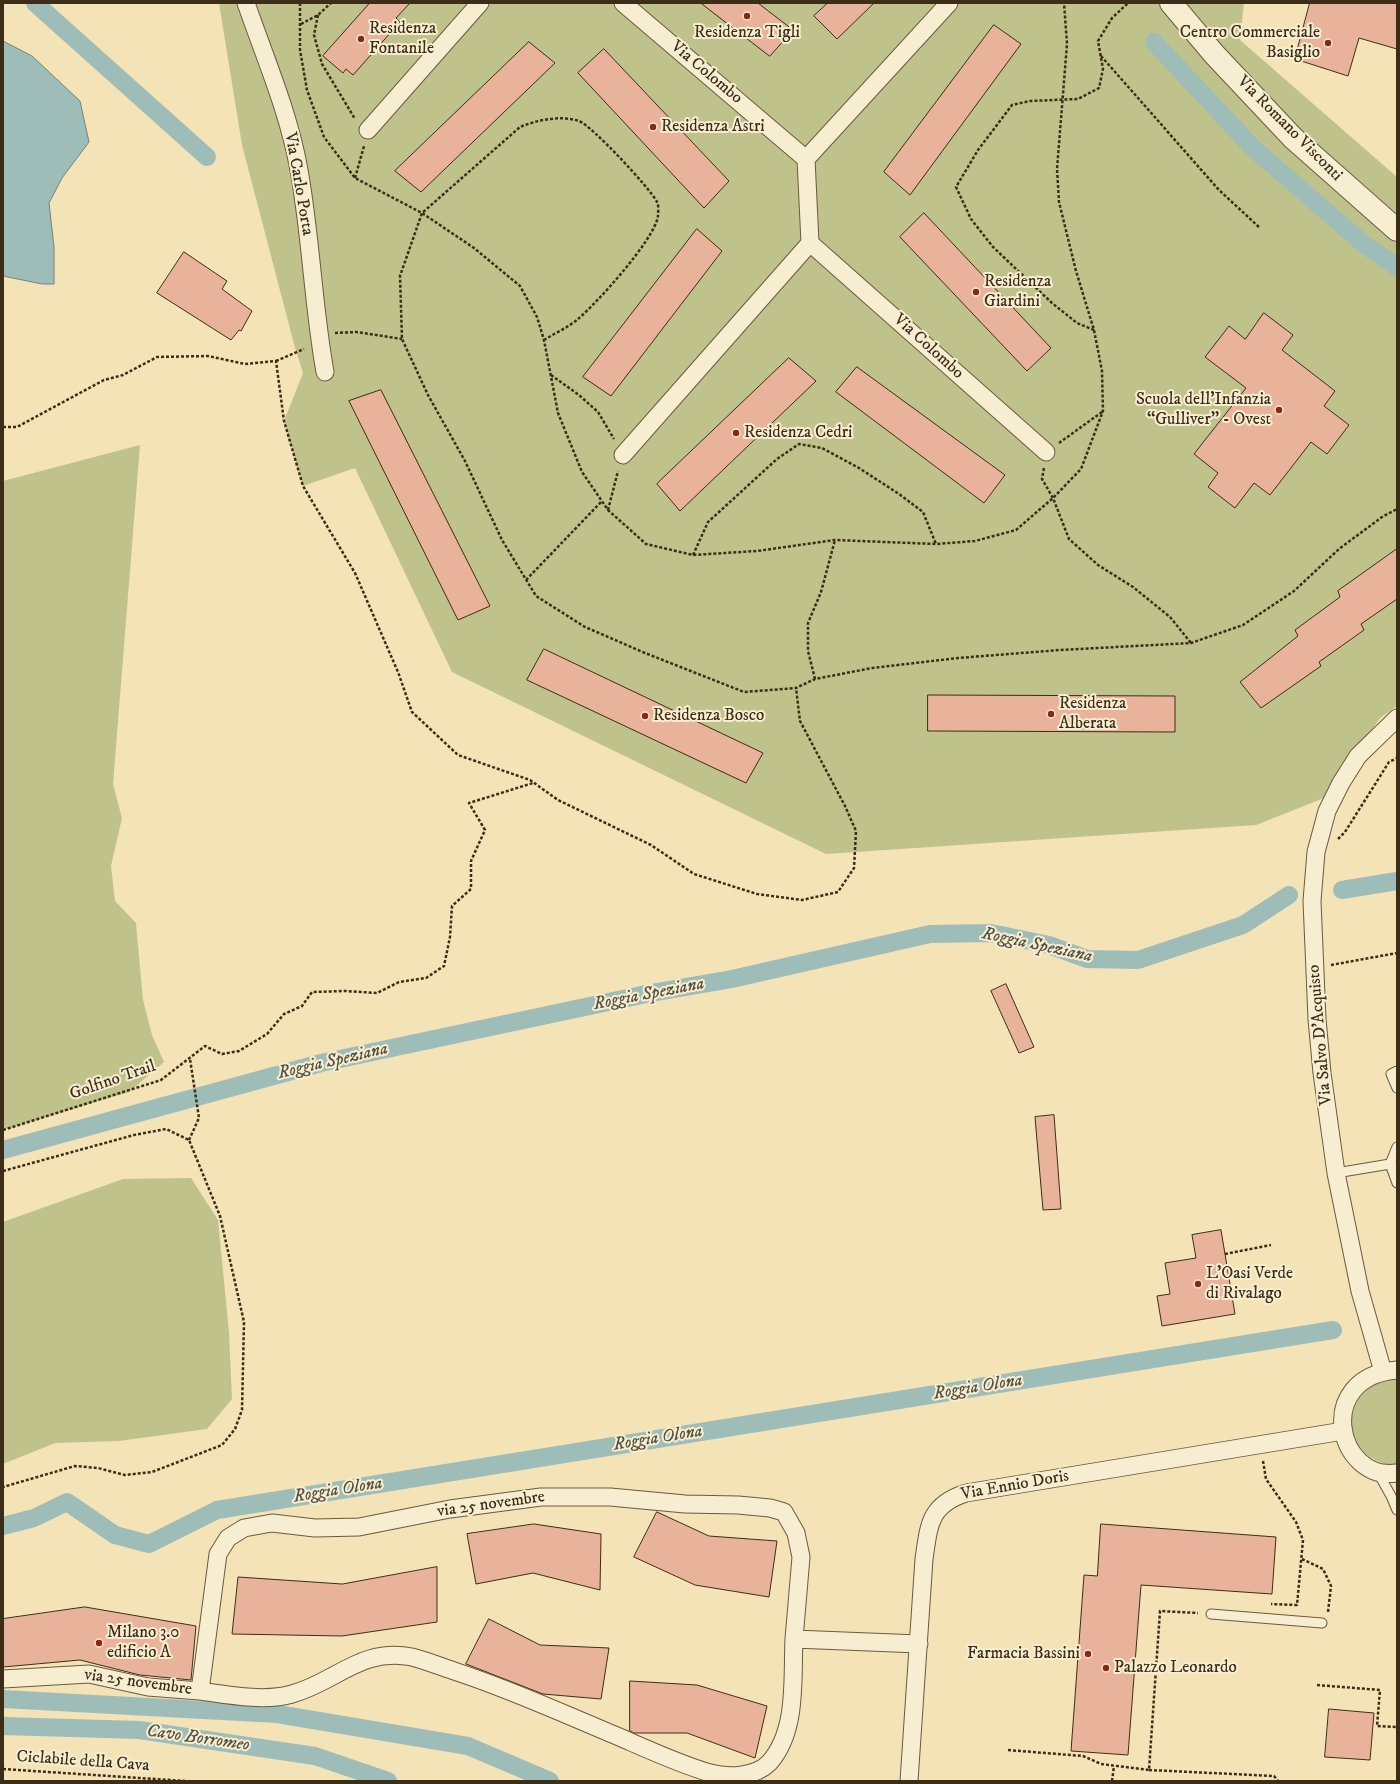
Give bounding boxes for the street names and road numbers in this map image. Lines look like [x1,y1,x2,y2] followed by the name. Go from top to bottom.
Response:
[666,37,746,109] street label: Via Colombo
[1232,72,1346,186] street label: Via Romano Visconti
[279,131,317,237] street label: Via Carlo Porta
[889,310,967,384] street label: Via Colombo
[1305,964,1337,1106] street label: Via Salvo D'Acquisto
[67,1057,159,1105] street label: Golfino Trail
[959,1466,1071,1506] street label: Via Ennio Doris
[436,1487,546,1523] street label: via 25 novembre
[83,1665,193,1701] street label: via 25 novembre
[16,1747,150,1777] street label: Ciclabile della Cava

